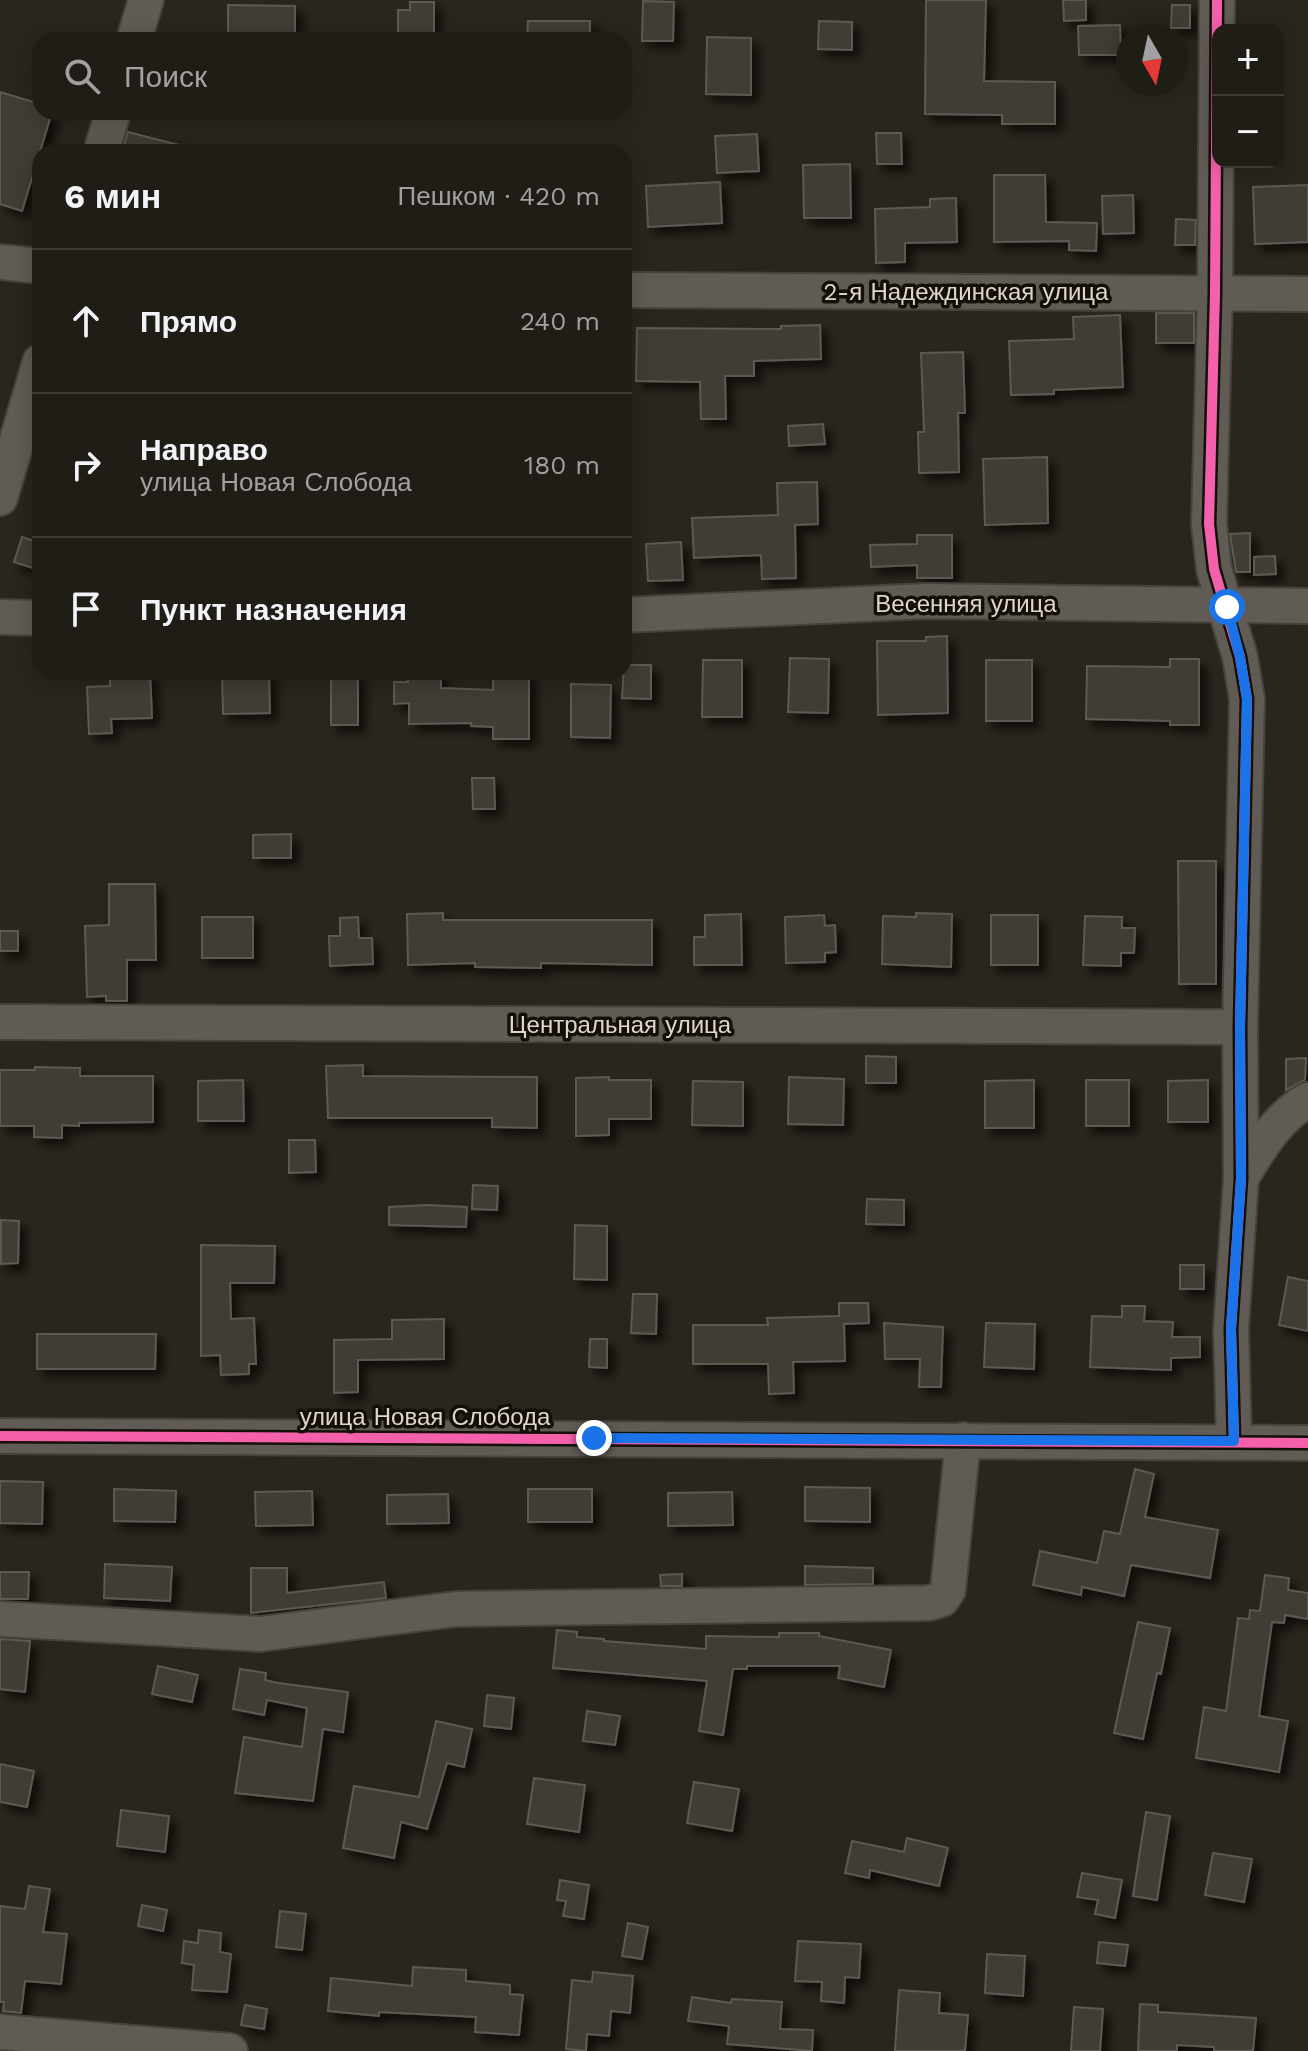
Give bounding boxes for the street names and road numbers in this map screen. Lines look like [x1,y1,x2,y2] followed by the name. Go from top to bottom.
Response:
[824,278,1109,306] street label: 2-я Надеждинская улица
[875,590,1057,618] street label: Весенняя улица
[509,1011,732,1039] street label: Центральная улица
[300,1403,551,1431] street label: улица Новая Слобода

